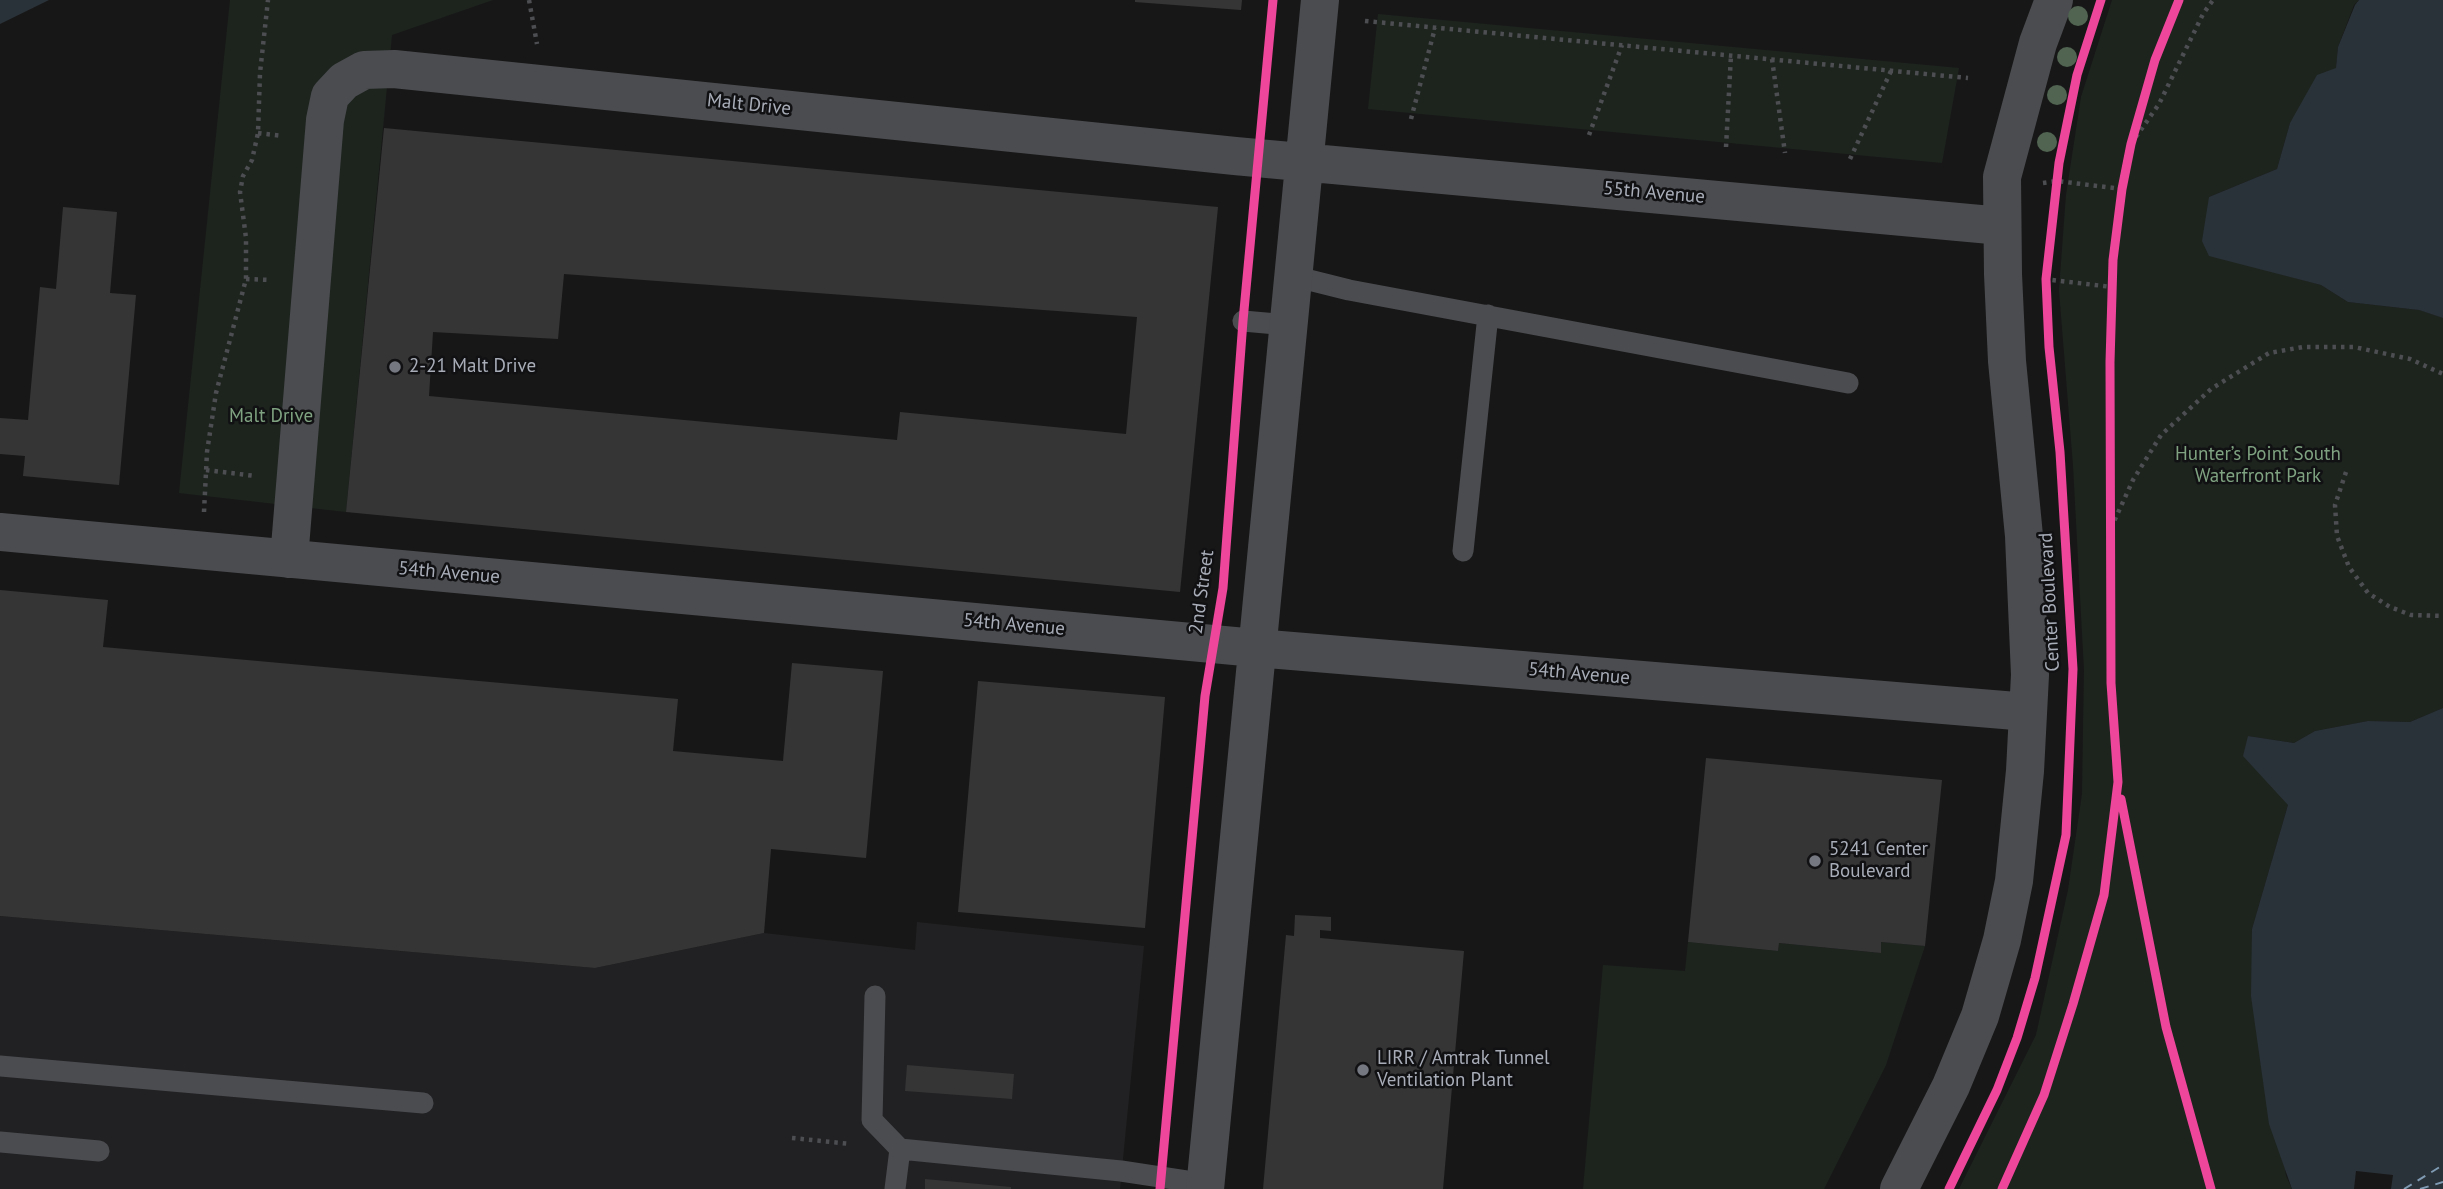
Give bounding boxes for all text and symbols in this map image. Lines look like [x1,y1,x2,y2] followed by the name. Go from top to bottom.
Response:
[706,89,792,121] street label: Malt Drive
[1602,177,1706,209] street label: 55th Avenue
[409,356,536,378] place label: 2-21 Malt Drive
[387,359,403,375] marker: 2-21 Malt Drive
[229,406,313,428] park label: Malt Drive
[2175,444,2341,488] park label: Hunter’s Point South Waterfront Park
[2035,532,2065,672] street label: Center Boulevard
[1185,549,1219,635] street label: 2nd Street
[397,557,501,589] street label: 54th Avenue
[962,609,1066,641] street label: 54th Avenue
[1527,658,1631,690] street label: 54th Avenue
[1829,839,1928,883] place label: 5241 Center Boulevard
[1807,853,1823,869] marker: 5241 Center Boulevard
[1377,1048,1550,1092] place label: LIRR / Amtrak Tunnel Ventilation Plant
[1355,1062,1371,1078] marker: LIRR / Amtrak Tunnel Ventilation Plant

